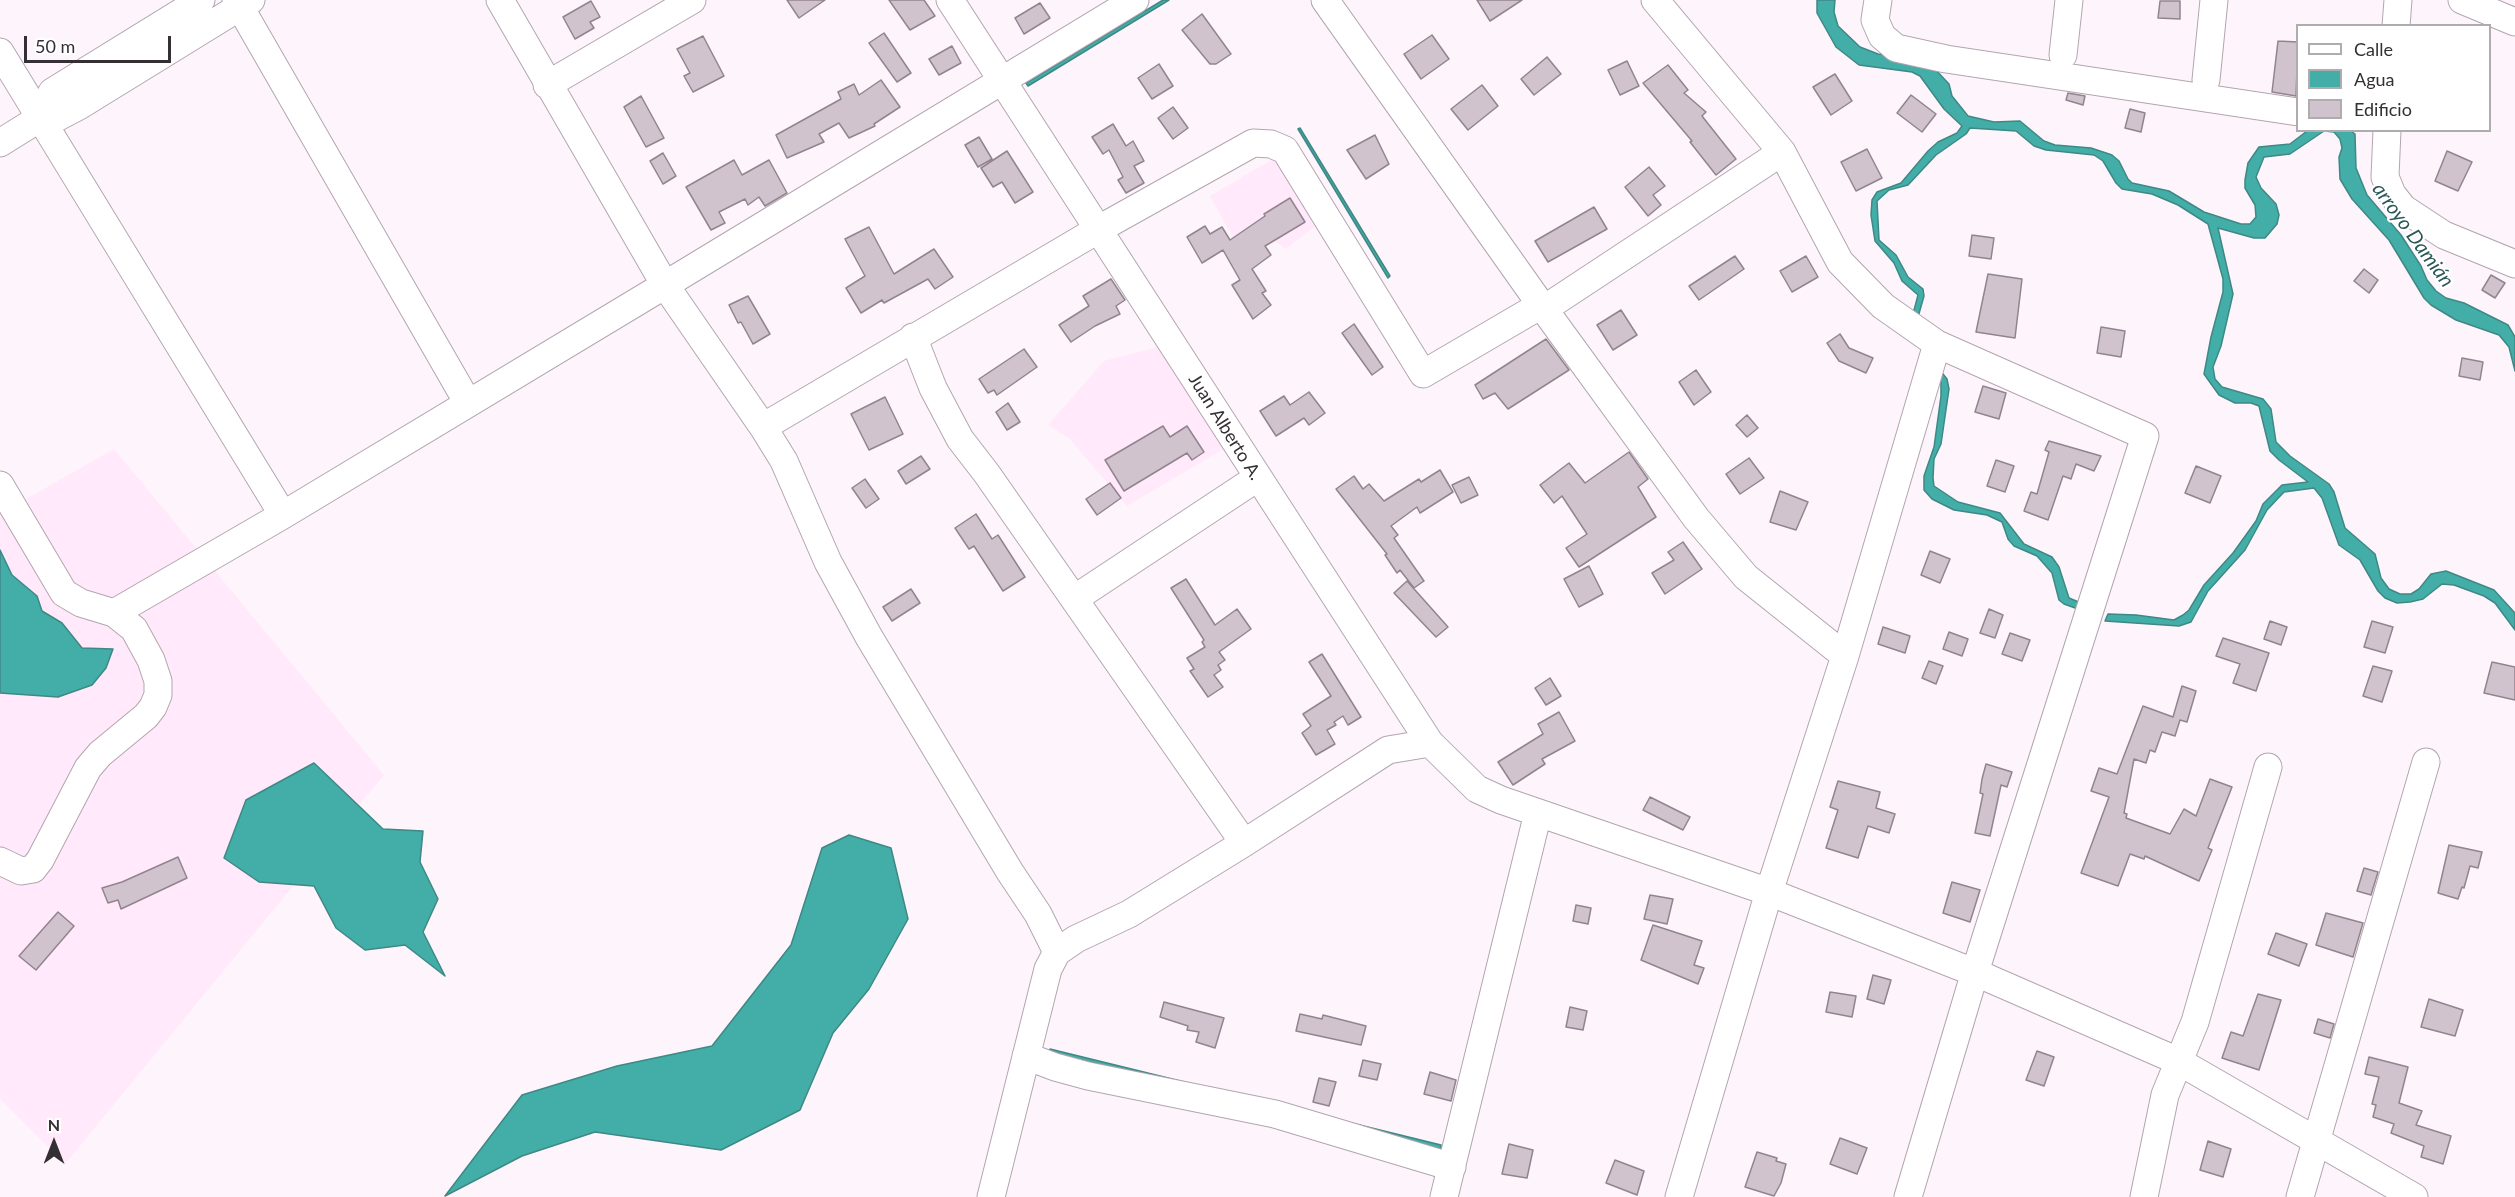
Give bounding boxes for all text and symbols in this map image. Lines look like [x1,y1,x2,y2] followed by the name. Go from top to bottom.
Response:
[27,24,174,62] scale bar
[2296,24,2491,132] legend
[35,35,75,57] text: 50 m
[2354,38,2393,60] text: Calle
[2354,68,2395,90] text: Agua
[2354,98,2412,120] text: Edificio
[2367,178,2459,292] water label: arroyo Damián
[1184,370,1266,484] street label: Juan Alberto A.
[24,1113,84,1173] north arrow
[48,1115,60,1134] text: N

